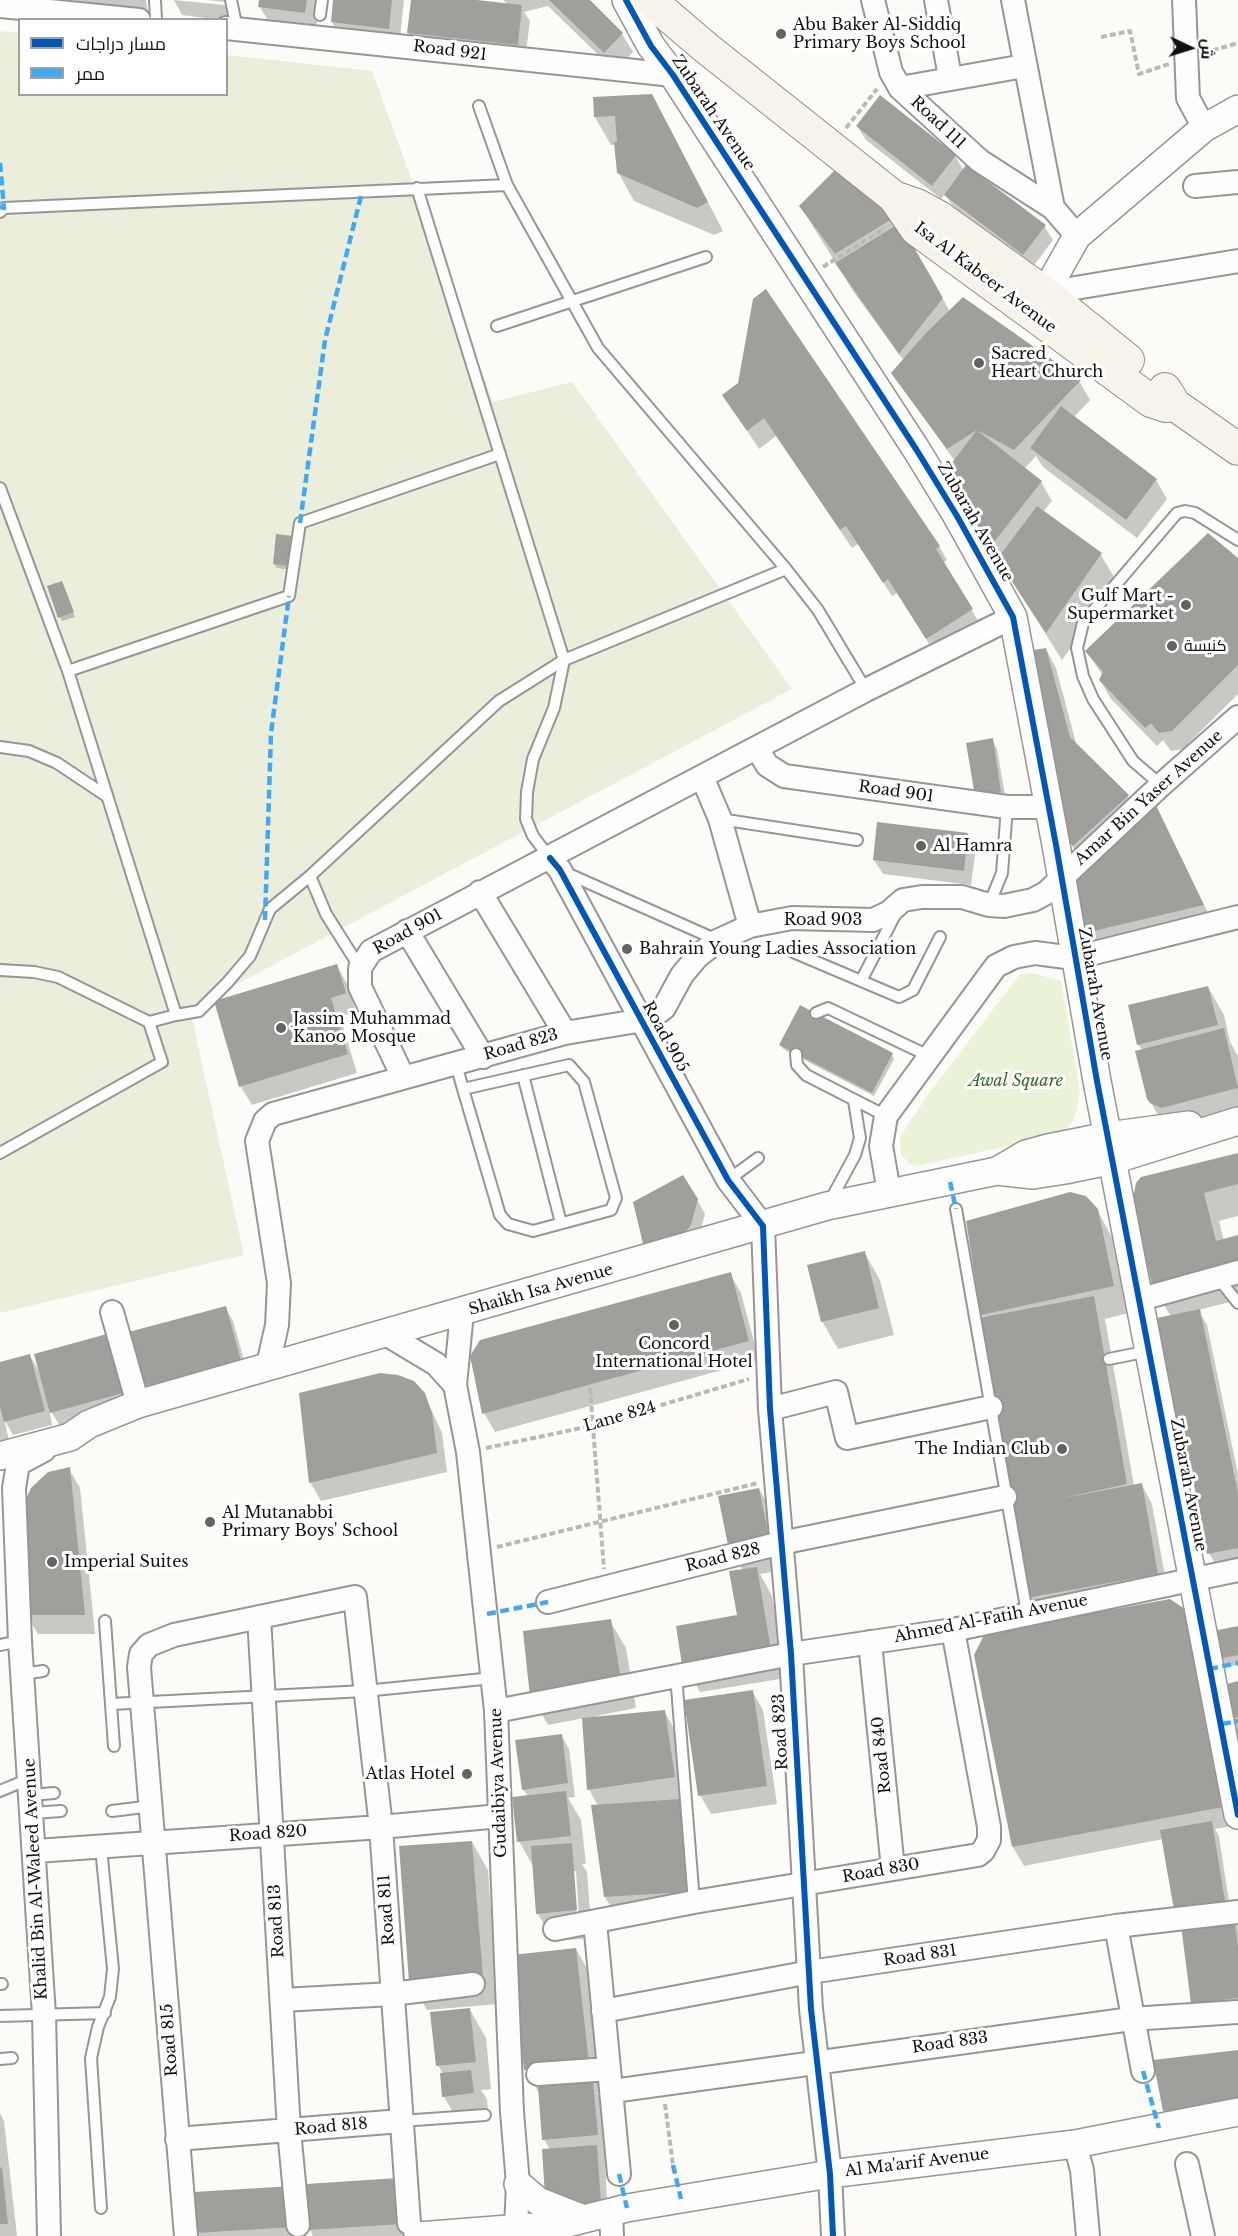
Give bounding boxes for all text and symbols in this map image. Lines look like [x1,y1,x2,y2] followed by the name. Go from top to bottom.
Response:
[793,15,966,53] place label: Abu Baker Al-Siddiq Primary Boys School
[18,18,228,96] legend
[1160,18,1220,78] north arrow
[774,27,788,41] marker: Abu Baker Al-Siddiq Primary Boys School
[76,33,166,55] text: مسار دراجات
[412,37,488,65] street label: Road 921
[1197,38,1219,60] text: ش
[667,52,759,174] street label: Zubarah Avenue
[76,63,105,85] text: ممر
[906,93,970,153] street label: Road 111
[910,218,1060,338] street label: Isa Al Kabeer Avenue
[991,344,1103,382] place label: Sacred Heart Church
[972,356,986,370] marker: Sacred Heart Church
[933,459,1017,585] street label: Zubarah Avenue
[1067,586,1174,624] place label: Gulf Mart - Supermarket
[1179,598,1193,612] marker: Gulf Mart - Supermarket
[1184,636,1226,656] place label: كنيسة
[1165,639,1179,653] marker: كنيسة
[1071,726,1227,870] street label: Amar Bin Yaser Avenue
[857,777,935,807] street label: Road 901
[933,836,1012,856] place label: Al Hamra
[914,839,928,853] marker: Al Hamra
[370,905,446,959] street label: Road 901
[784,910,862,930] street label: Road 903
[1074,926,1116,1062] street label: Zubarah Avenue
[639,939,916,959] place label: Bahrain Young Ladies Association
[620,942,634,956] marker: Bahrain Young Ladies Association
[638,998,692,1076] street label: Road 905
[293,1009,451,1047] place label: Jassim Muhammad Kanoo Mosque
[274,1021,288,1035] marker: Jassim Muhammad Kanoo Mosque
[482,1025,560,1065] street label: Road 823
[969,1071,1063,1091] park label: Awal Square
[467,1260,615,1320] street label: Shaikh Isa Avenue
[667,1318,681,1332] marker: Concord International Hotel
[595,1334,753,1372] place label: Concord International Hotel
[582,1398,658,1436] street label: Lane 824
[1166,1417,1210,1553] street label: Zubarah Avenue
[915,1439,1050,1459] place label: The Indian Club
[1055,1442,1069,1456] marker: The Indian Club
[222,1503,398,1541] place label: Al Mutanabbi Primary Boys' School
[203,1515,217,1529] marker: Al Mutanabbi Primary Boys' School
[684,1539,762,1577] street label: Road 828
[64,1552,189,1572] place label: Imperial Suites
[45,1555,59,1569] marker: Imperial Suites
[893,1591,1089,1647] street label: Ahmed Al-Fatih Avenue
[769,1693,793,1771] street label: Road 823
[487,1708,511,1858] street label: Gudaibiya Avenue
[868,1715,896,1795] street label: Road 840
[20,1758,52,2000] street label: Khalid Bin Al-Waleed Avenue
[366,1764,455,1784] place label: Atlas Hotel
[460,1767,474,1781] marker: Atlas Hotel
[228,1822,308,1846] street label: Road 820
[841,1855,921,1887] street label: Road 830
[375,1874,399,1946] street label: Road 811
[265,1884,289,1958] street label: Road 813
[882,1941,958,1971] street label: Road 831
[158,2003,182,2077] street label: Road 815
[911,2028,989,2058] street label: Road 833
[293,2114,369,2140] street label: Road 818
[844,2145,990,2181] street label: Al Ma'arif Avenue

